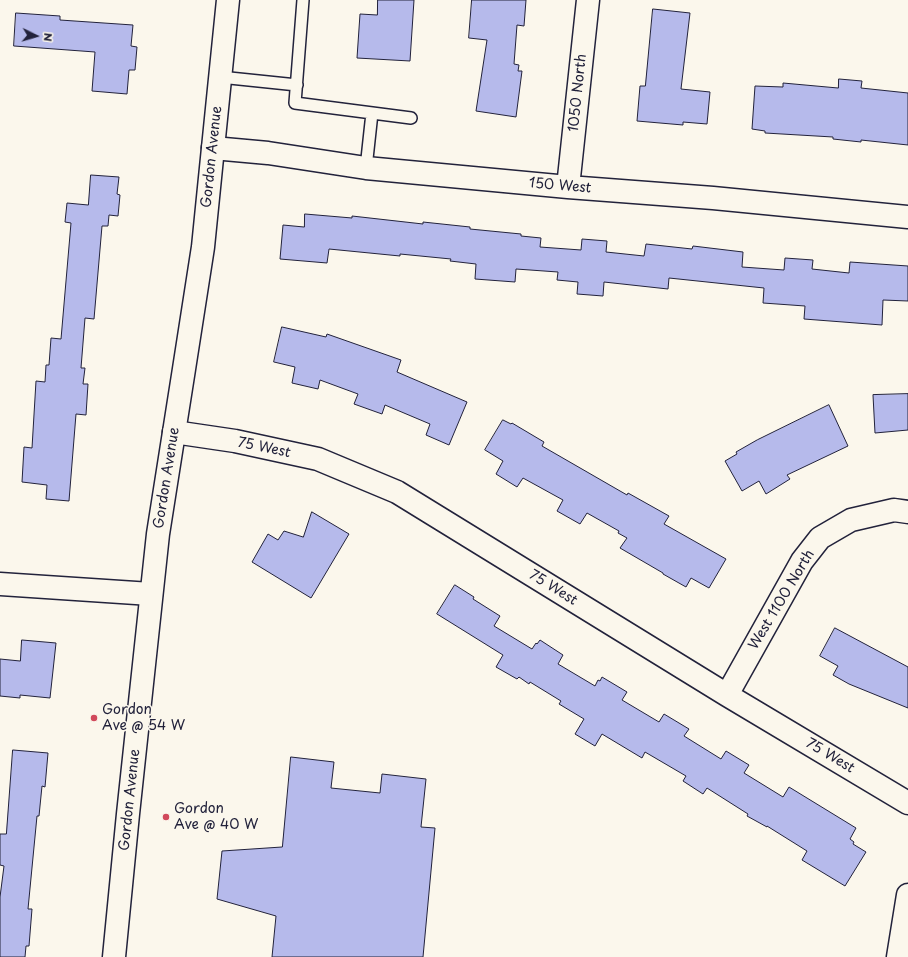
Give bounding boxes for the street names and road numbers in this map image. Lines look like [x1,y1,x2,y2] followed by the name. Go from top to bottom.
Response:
[566,53,590,133] street label: 1050 North
[198,105,226,209] street label: Gordon Avenue
[528,175,592,197] street label: 150 West
[151,426,183,530] street label: Gordon Avenue
[236,434,292,462] street label: 75 West
[746,547,818,653] street label: West 1100 North
[526,567,580,609] street label: 75 West
[803,735,857,777] street label: 75 West
[116,748,144,852] street label: Gordon Avenue

